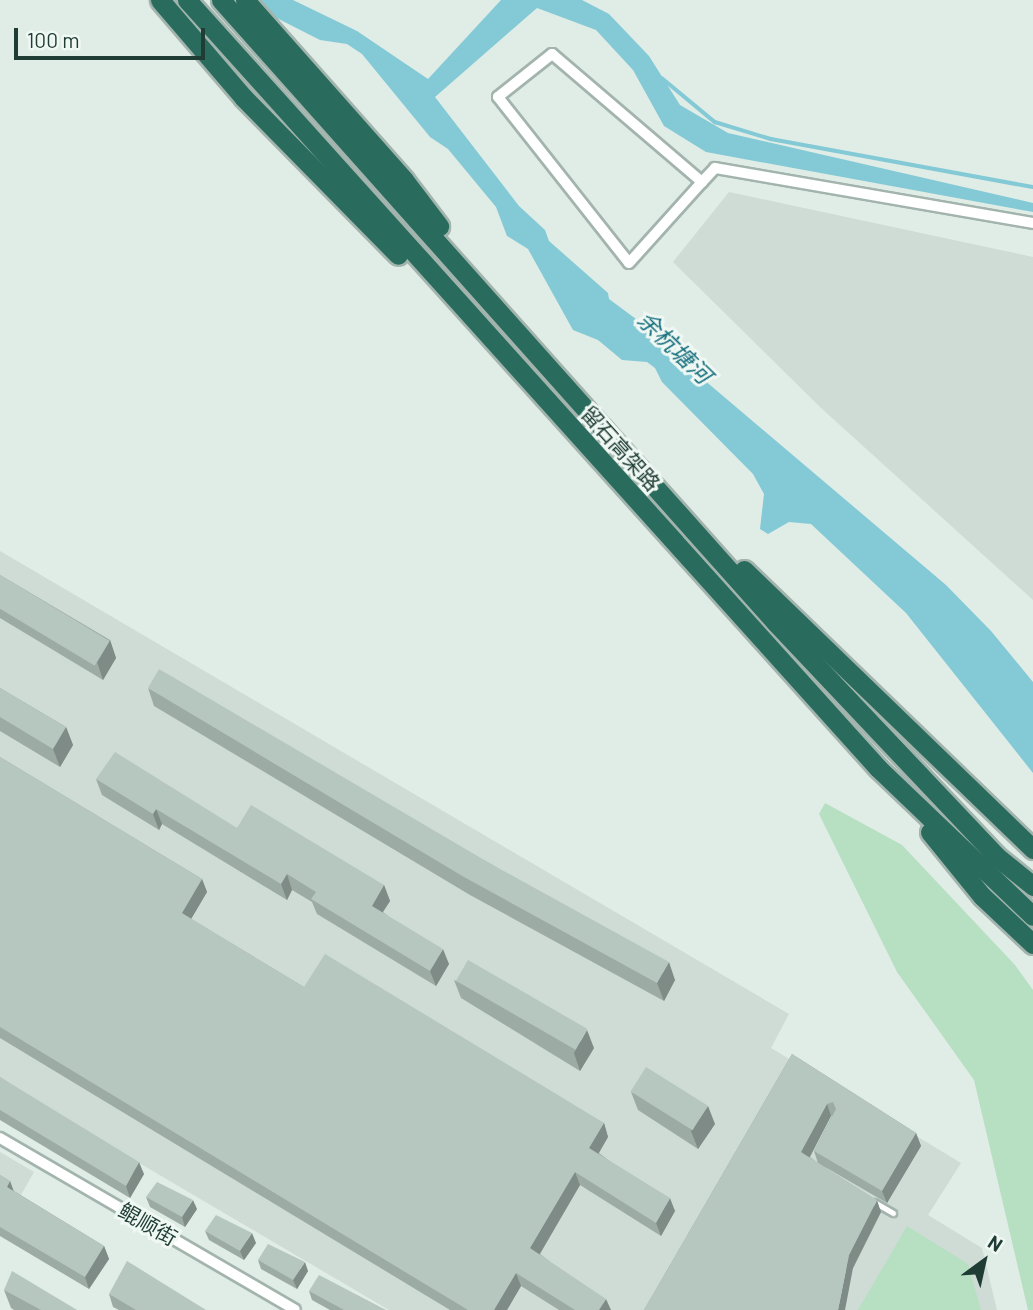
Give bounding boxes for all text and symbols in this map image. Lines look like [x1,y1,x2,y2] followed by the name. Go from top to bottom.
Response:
[18,14,208,58] scale bar
[27,27,80,52] text: 100 m
[632,305,718,389] water label: 余杭塘河
[577,401,665,495] street label: 留石高架路
[114,1197,182,1251] street label: 鲲顺街
[949,1226,1019,1296] north arrow
[984,1230,1007,1256] text: N

